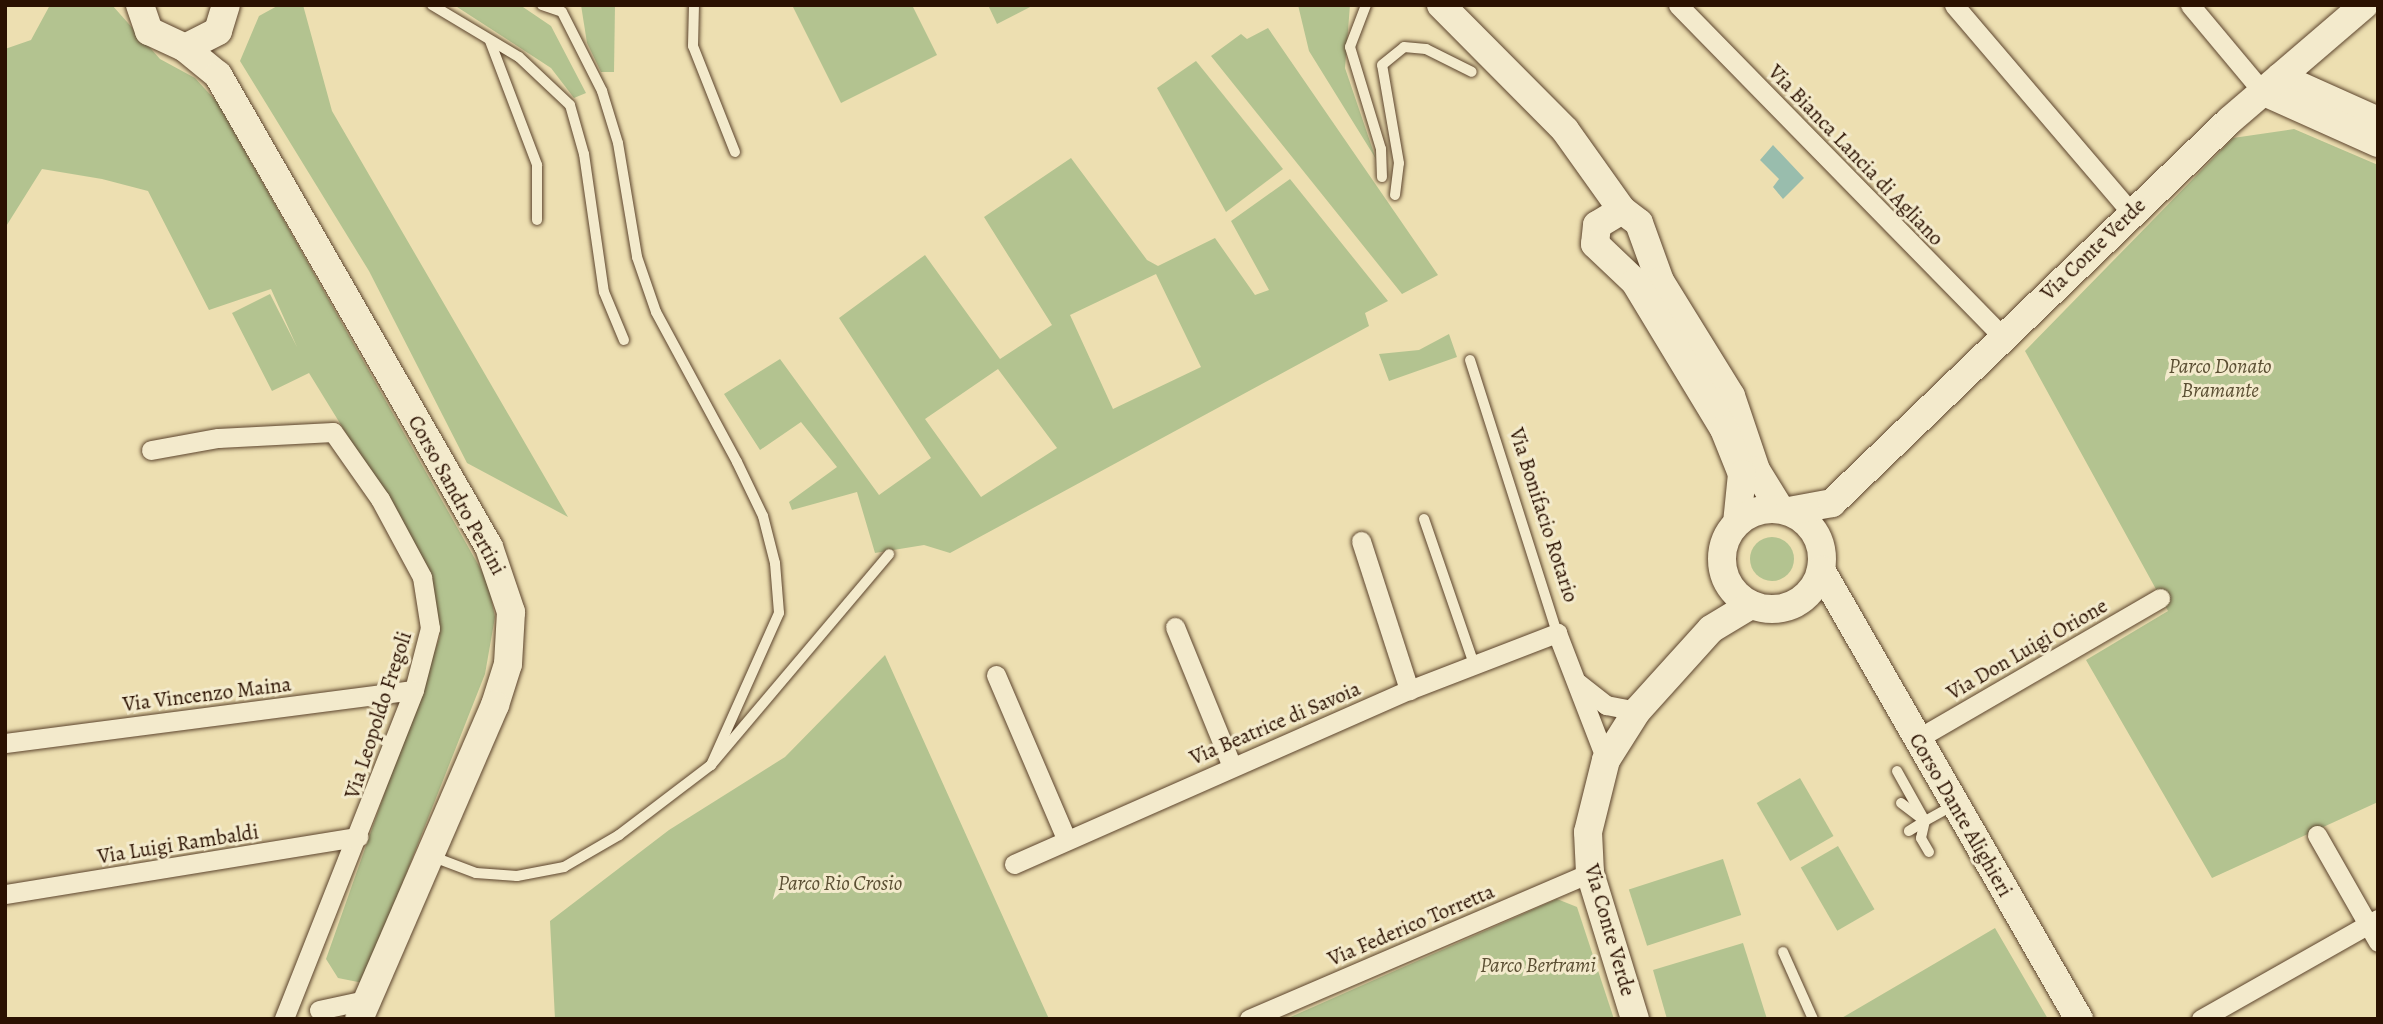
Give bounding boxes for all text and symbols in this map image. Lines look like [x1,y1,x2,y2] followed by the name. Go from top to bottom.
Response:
[1763,59,1949,251] street label: Via Bianca Lancia di Agliano
[2035,193,2151,305] street label: Via Conte Verde
[2169,353,2271,403] park label: Parco Donato Bramante
[403,411,511,579] street label: Corso Sandro Pertini
[1504,425,1584,605] street label: Via Bonifacio Rotario
[1942,593,2112,705] street label: Via Don Luigi Orione
[339,628,417,802] street label: Via Leopoldo Fregoli
[121,671,293,717] street label: Via Vincenzo Maina
[1186,676,1364,770] street label: Via Beatrice di Savoia
[1904,729,2018,901] street label: Corso Dante Alighieri
[96,819,260,869] street label: Via Luigi Rambaldi
[1579,861,1641,999] street label: Via Conte Verde
[778,870,902,896] park label: Parco Rio Crosio
[1324,879,1498,971] street label: Via Federico Torretta
[1480,952,1596,978] park label: Parco Bertrami

